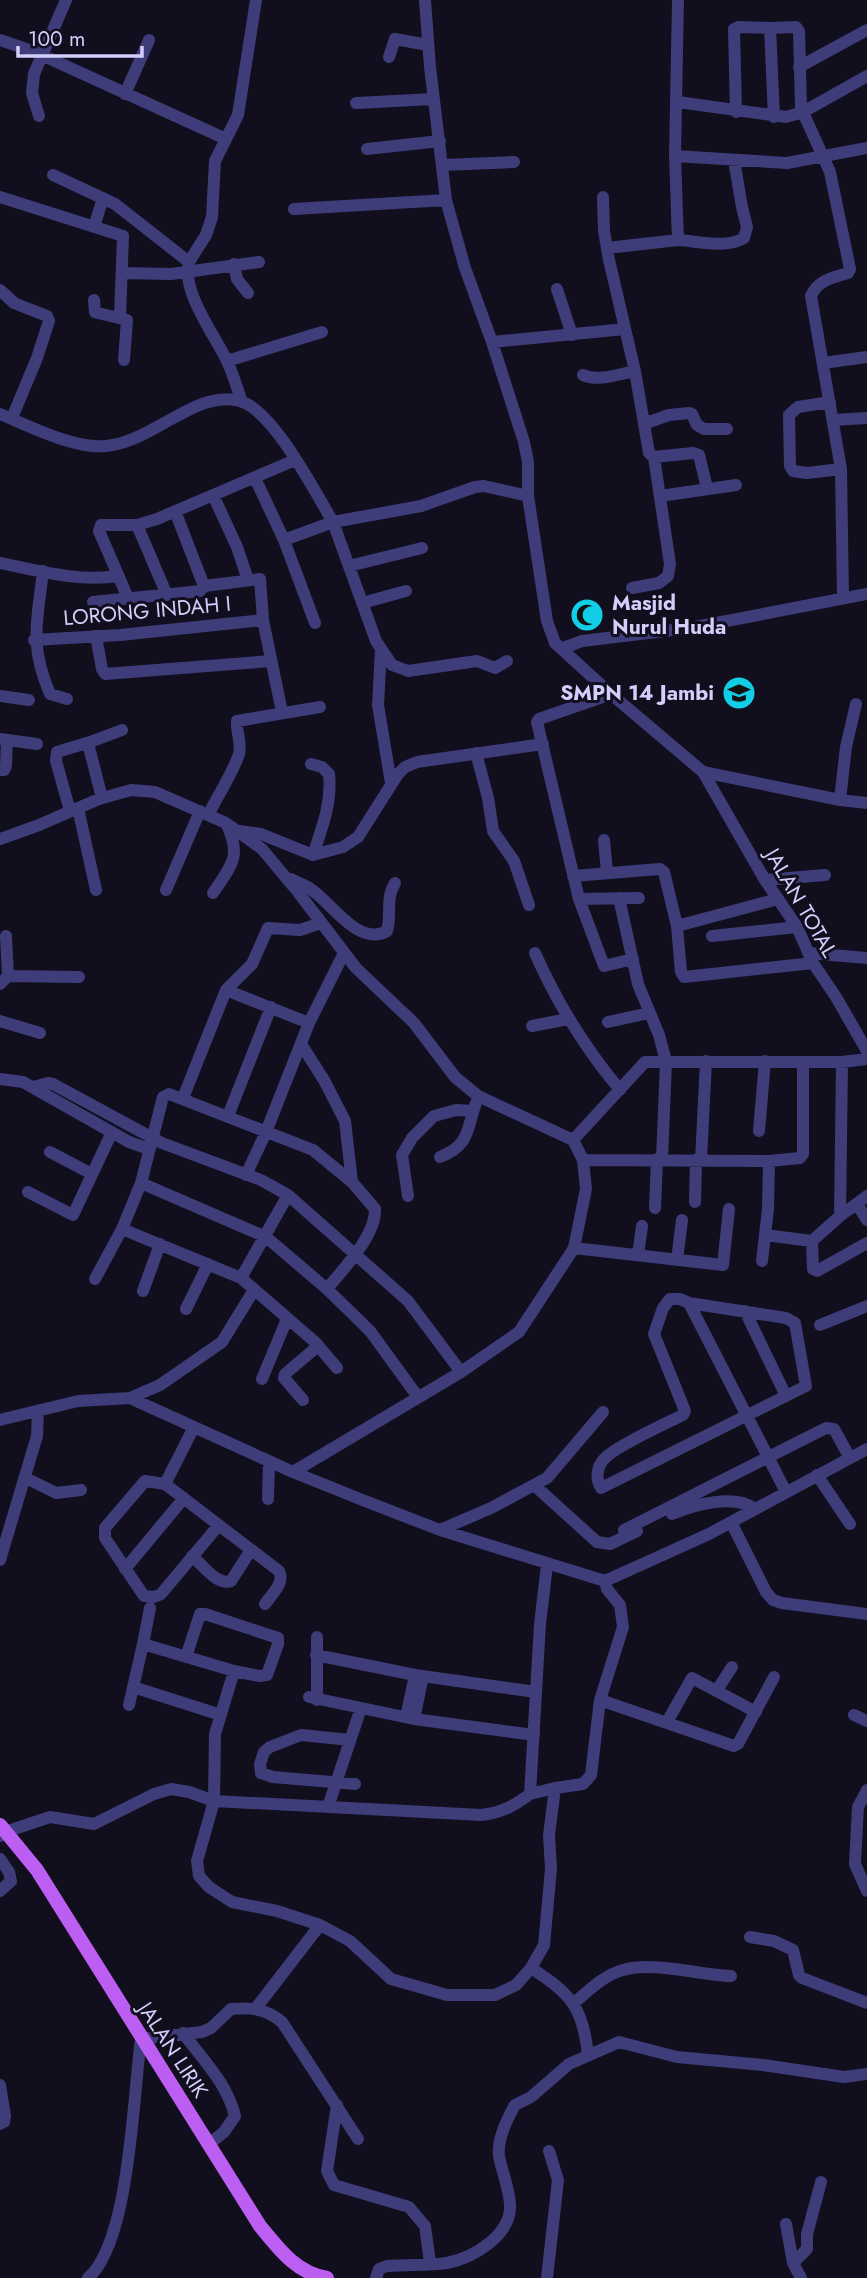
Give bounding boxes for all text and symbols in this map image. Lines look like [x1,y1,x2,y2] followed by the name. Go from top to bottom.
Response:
[18,14,142,58] scale bar
[28,24,85,54] text: 100 m
[612,588,726,642] place label: Masjid Nurul Huda
[62,589,232,633] street label: LORONG INDAH I
[568,596,606,634] mosque icon: Masjid Nurul Huda
[720,674,758,712] school or university icon: SMPN 14 Jambi
[560,678,714,708] place label: SMPN 14 Jambi
[756,840,845,963] street label: JALAN TOTAL
[129,1994,215,2104] street label: JALAN LIRIK

